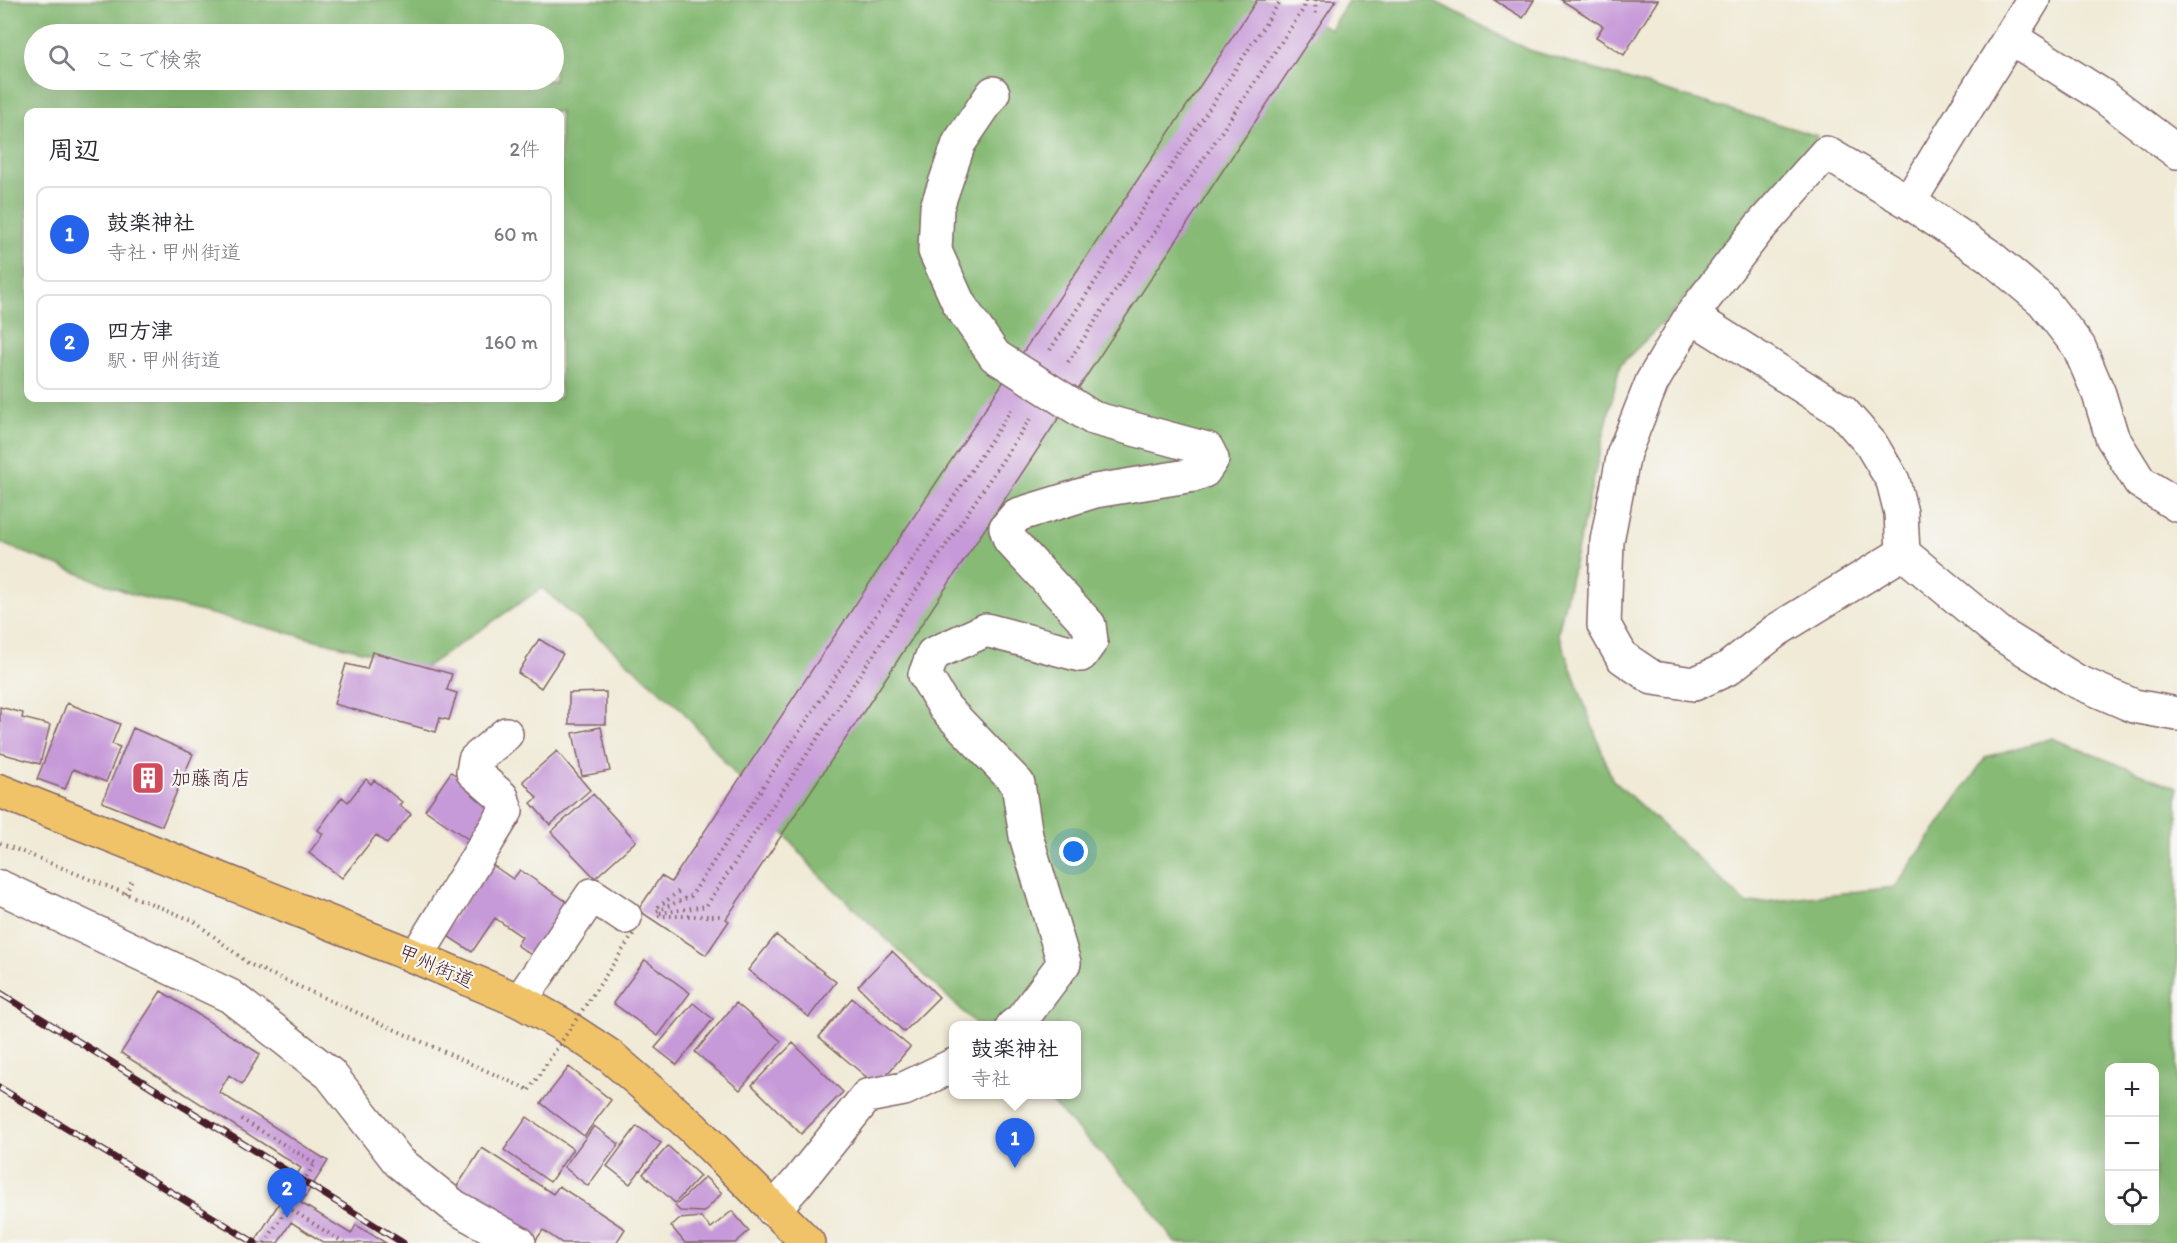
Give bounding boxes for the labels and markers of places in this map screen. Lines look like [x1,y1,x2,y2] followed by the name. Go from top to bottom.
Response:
[130,760,166,796] building icon: 加藤商店
[171,766,251,790] place label: 加藤商店
[996,1118,1034,1168] pin: 1
[268,1168,306,1218] pin: 2

